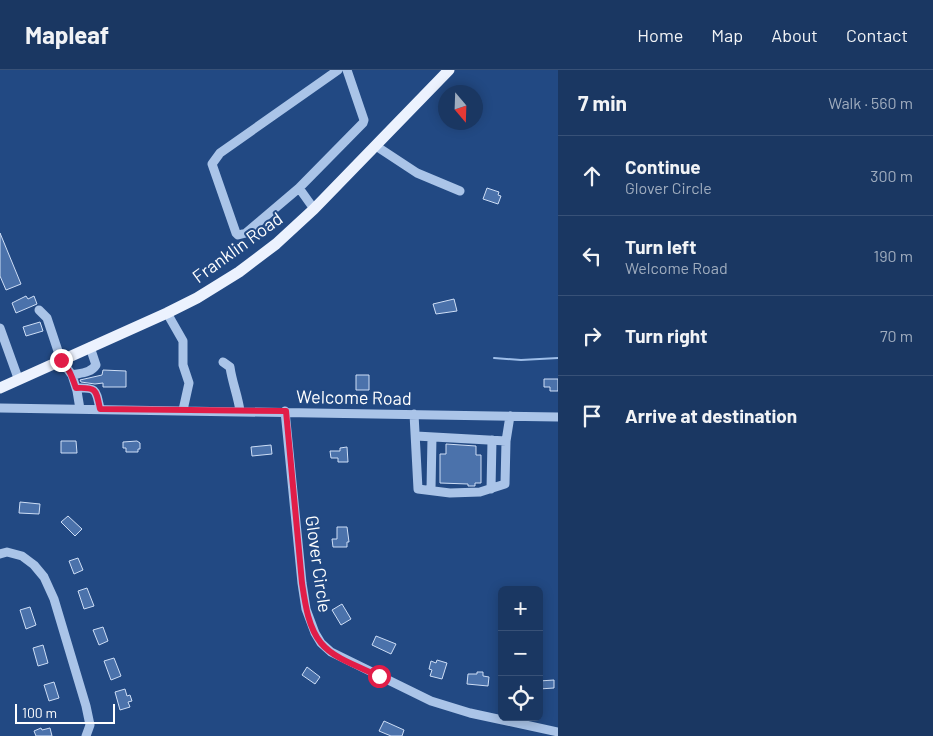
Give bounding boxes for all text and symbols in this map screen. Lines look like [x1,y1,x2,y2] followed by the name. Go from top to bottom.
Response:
[25,20,109,49] text: Mapleaf
[637,24,683,46] text: Home
[711,24,743,46] text: Map
[771,24,818,46] text: About
[846,24,908,46] text: Contact
[438,85,483,130] north arrow
[578,90,627,115] text: 7 min
[828,93,913,112] text: Walk · 560 m
[625,155,701,178] text: Continue
[578,162,606,190] icon: ahead
[870,166,913,185] text: 300 m
[625,178,712,197] text: Glover Circle
[188,207,286,287] street label: Franklin Road
[625,235,696,258] text: Turn left
[578,242,606,270] icon: left
[874,246,913,265] text: 190 m
[625,258,728,277] text: Welcome Road
[578,322,606,350] icon: right
[625,324,707,347] text: Turn right
[880,326,913,345] text: 70 m
[50,349,73,372] route end
[296,385,412,409] street label: Welcome Road
[578,402,606,430] icon: arrive
[625,404,797,427] text: Arrive at destination
[301,514,337,614] street label: Glover Circle
[498,586,543,721] map controls
[498,586,543,631] button: +
[498,631,543,676] button: −
[368,665,391,688] route start
[498,676,543,721] button: locate
[15,701,115,724] scale bar
[22,704,57,721] text: 100 m

